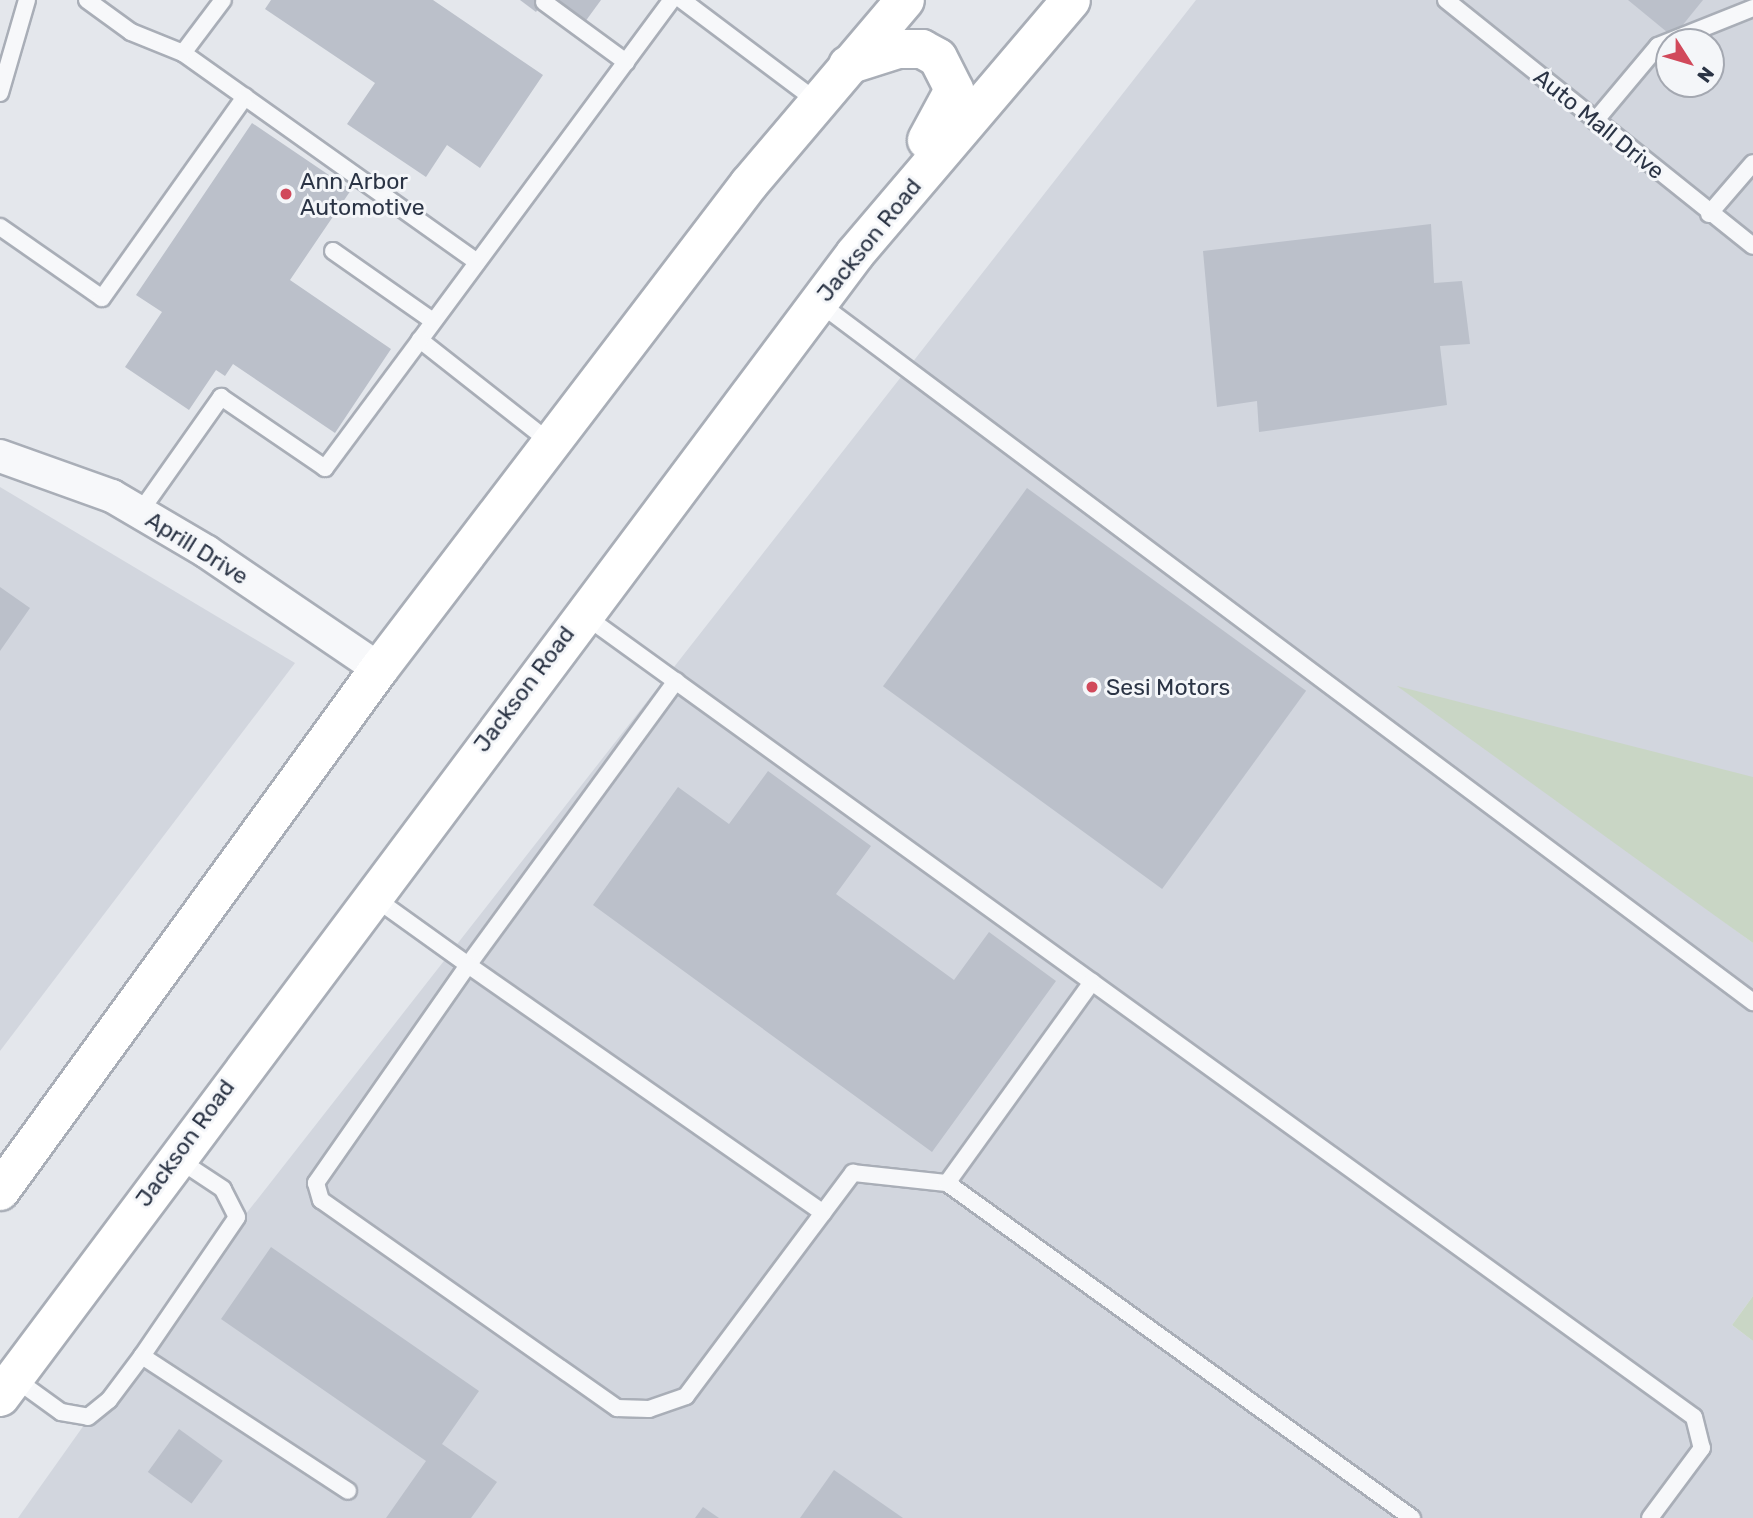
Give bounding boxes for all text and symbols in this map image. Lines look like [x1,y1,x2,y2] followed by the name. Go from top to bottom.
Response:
[1655,28,1725,98] north arrow
[1692,62,1719,87] text: N
[1528,63,1670,185] street label: Auto Mall Drive
[300,167,425,221] place label: Ann Arbor Automotive
[811,173,927,307] street label: Jackson Road
[278,186,294,202] marker: Ann Arbor Automotive
[141,506,253,590] street label: Aprill Drive
[468,621,580,757] street label: Jackson Road
[1106,673,1230,701] place label: Sesi Motors
[1084,679,1100,695] marker: Sesi Motors
[130,1074,240,1212] street label: Jackson Road

